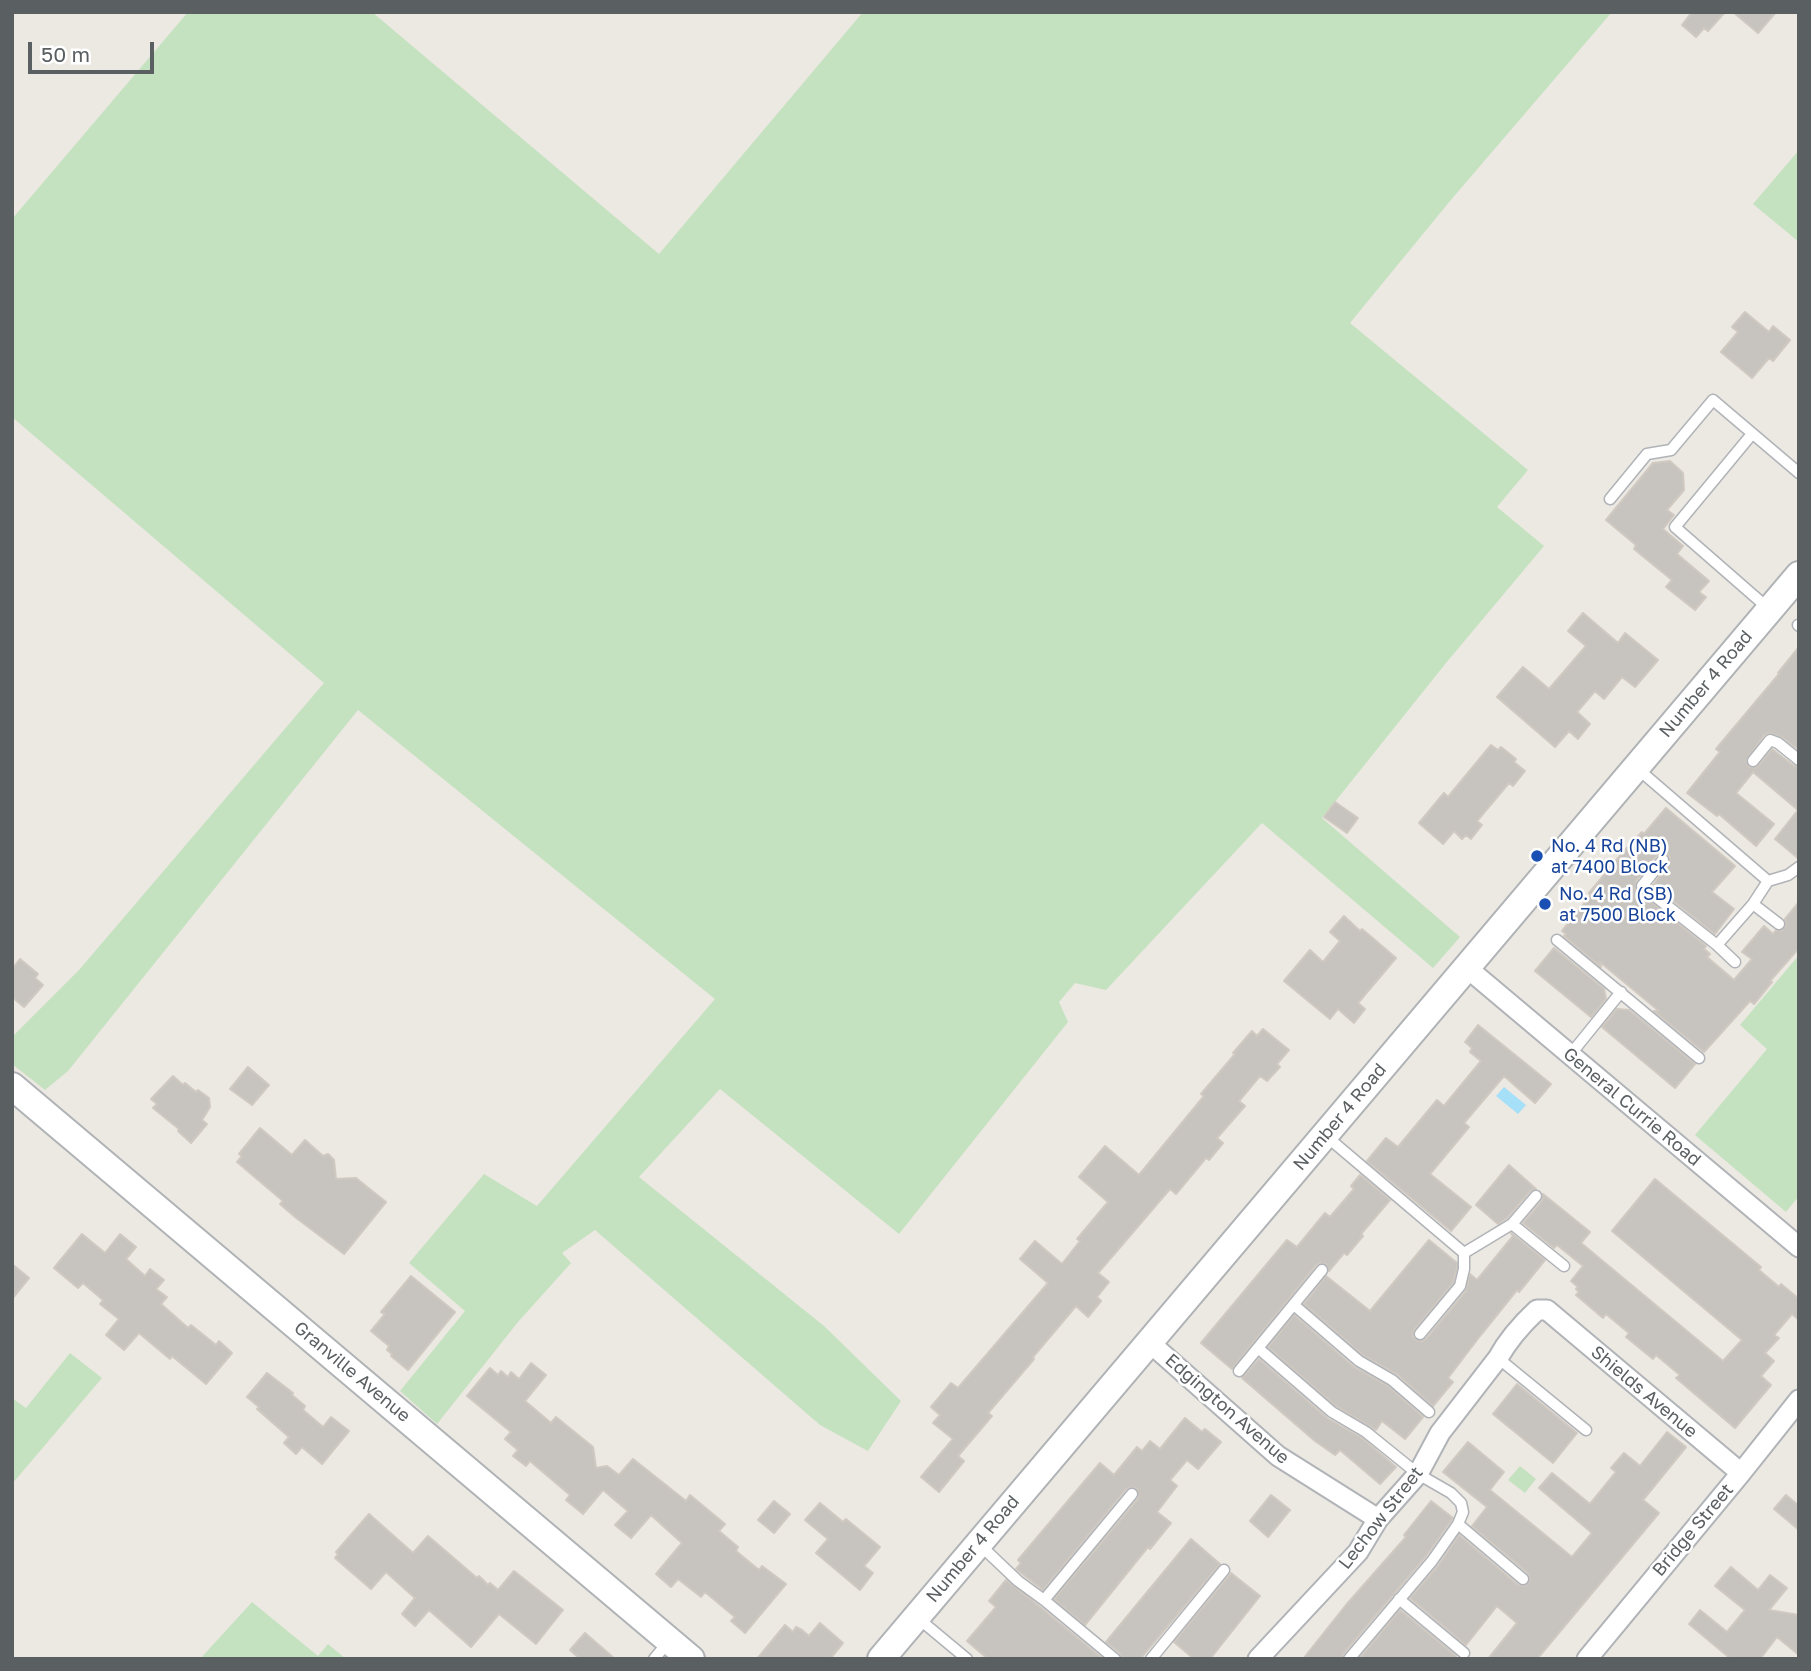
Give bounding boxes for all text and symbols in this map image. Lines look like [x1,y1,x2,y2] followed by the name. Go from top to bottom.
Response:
[32,28,158,72] scale bar
[41,41,90,67] text: 50 m
[1655,626,1757,742] street label: Number 4 Road
[1551,835,1668,878] place label: No. 4 Rd (NB) at 7400 Block
[1529,848,1545,864] marker: No. 4 Rd (NB) at 7400 Block
[1559,883,1676,926] place label: No. 4 Rd (SB) at 7500 Block
[1537,896,1553,912] marker: No. 4 Rd (SB) at 7500 Block
[1559,1043,1705,1171] street label: General Currie Road
[1289,1059,1391,1175] street label: Number 4 Road
[289,1317,415,1427] street label: Granville Avenue
[1586,1341,1702,1443] street label: Shields Avenue
[1161,1349,1293,1469] street label: Edgington Avenue
[1334,1462,1428,1574] street label: Lechow Street
[1648,1479,1738,1581] street label: Bridge Street
[922,1491,1024,1607] street label: Number 4 Road

